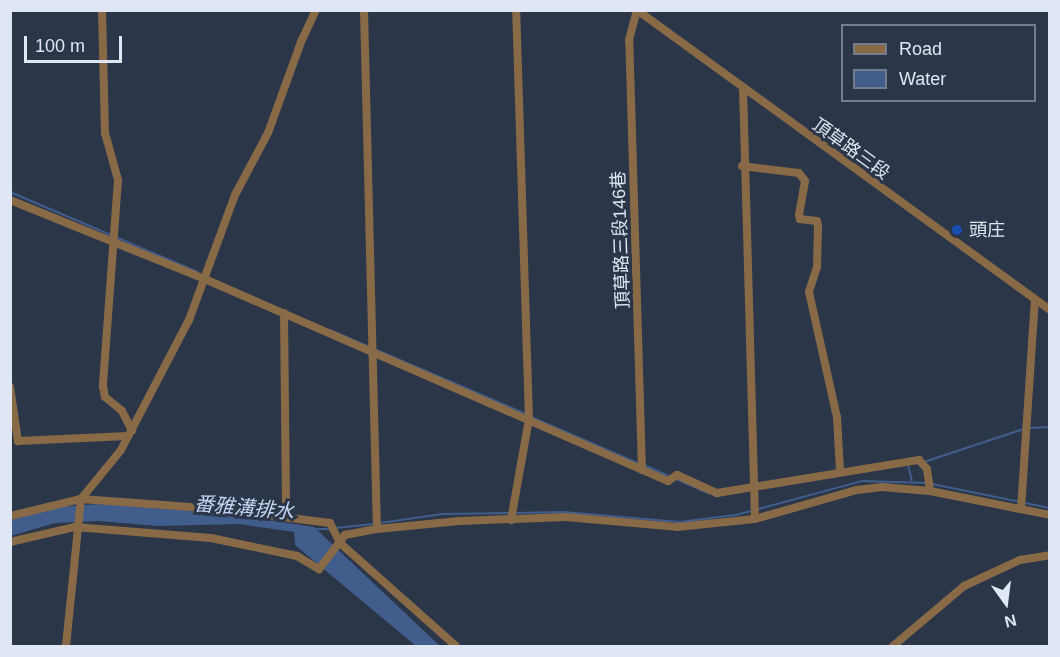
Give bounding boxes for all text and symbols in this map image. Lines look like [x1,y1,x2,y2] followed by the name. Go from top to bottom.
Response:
[27,24,124,62] scale bar
[841,24,1036,102] legend
[35,36,85,56] text: 100 m
[899,39,942,59] text: Road
[899,69,946,89] text: Water
[808,114,894,184] street label: 頂草路三段
[608,171,634,309] street label: 頂草路三段146巷
[969,219,1005,241] place label: 頭庄
[950,223,964,237] marker: 頭庄
[193,492,295,524] water label: 番雅溝排水
[976,573,1036,633] north arrow
[1003,611,1018,631] text: N

